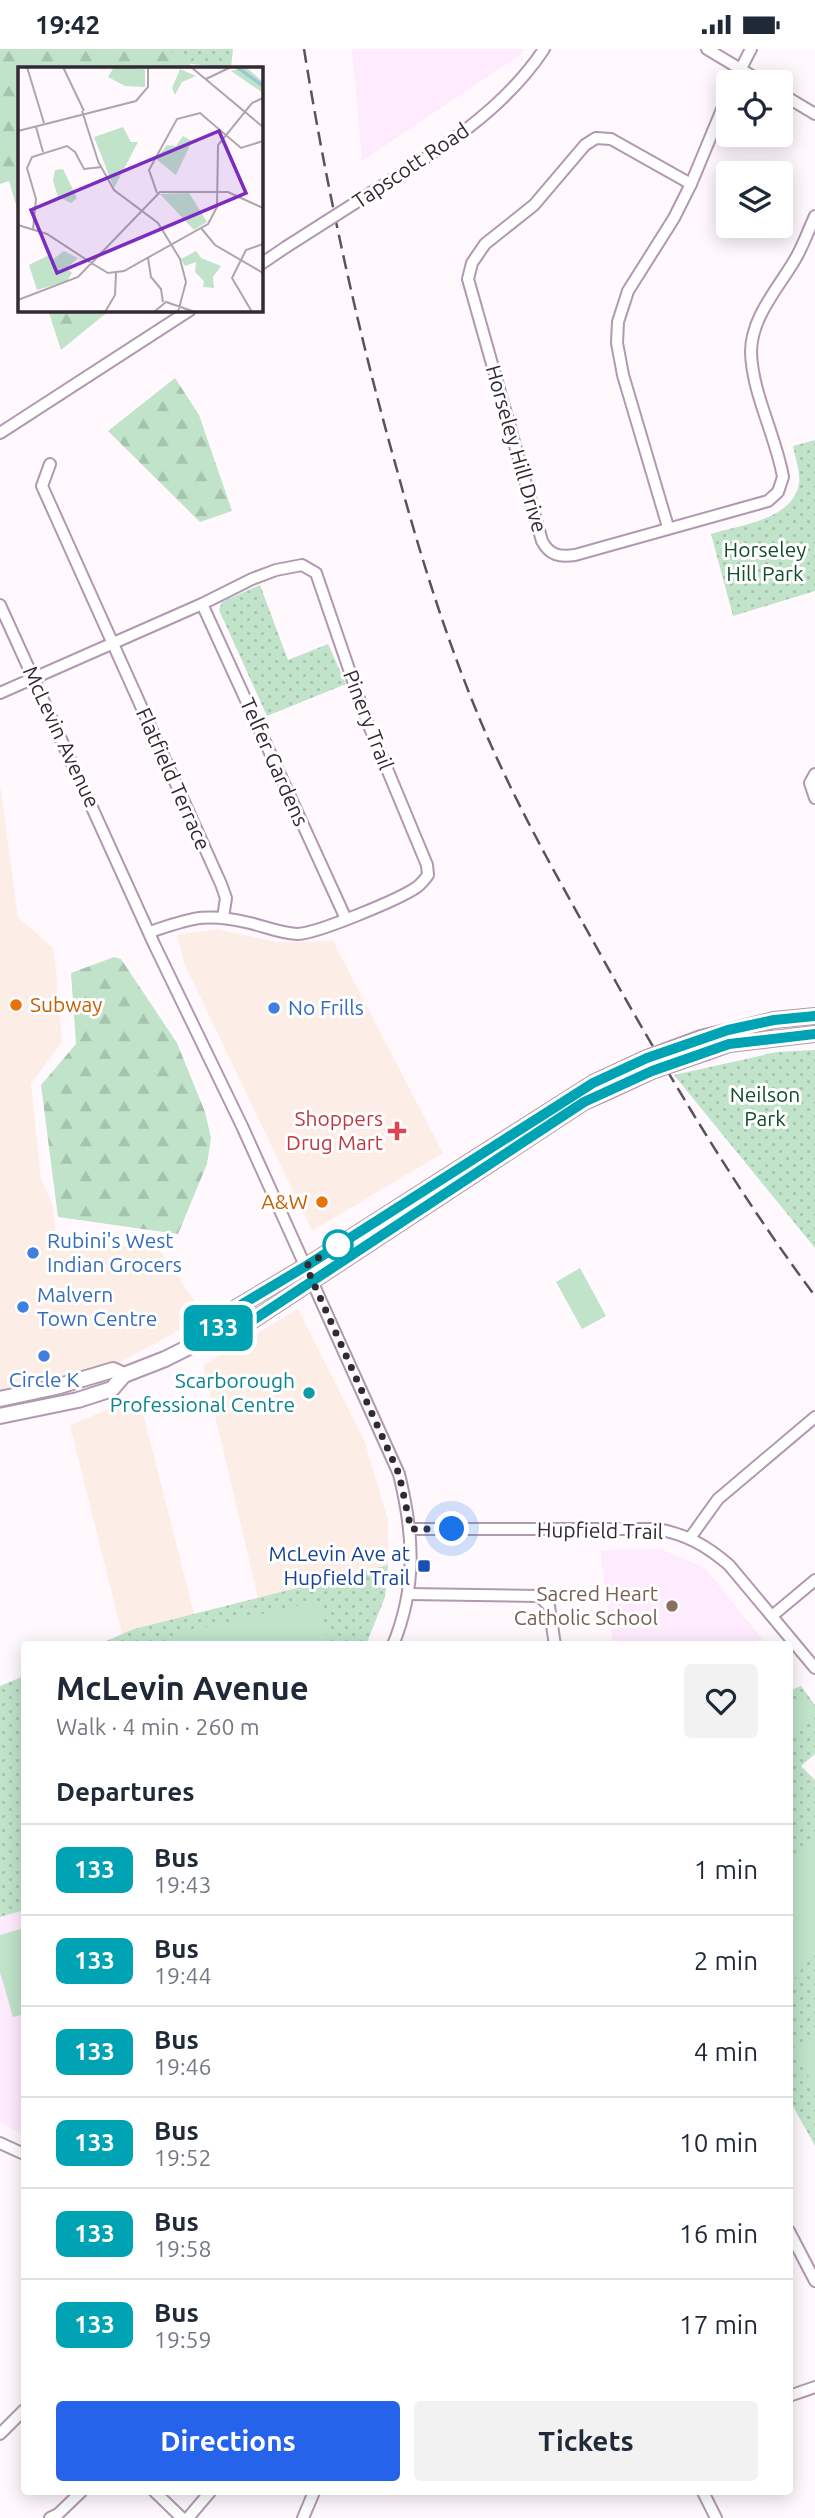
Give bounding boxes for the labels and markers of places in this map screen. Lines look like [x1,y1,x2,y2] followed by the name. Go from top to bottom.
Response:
[30,992,102,1016] place label: Subway
[288,995,364,1019] place label: No Frills
[8,997,24,1013] marker: Subway
[266,1000,282,1016] marker: No Frills
[286,1106,383,1154] place label: Shoppers Drug Mart
[389,1123,405,1139] marker: Shoppers Drug Mart
[261,1189,308,1213] place label: A&W
[314,1194,330,1210] marker: A&W
[47,1228,182,1276] place label: Rubini's West Indian Grocers
[323,1230,353,1260] unlabelled marker
[25,1245,41,1261] marker: Rubini's West Indian Grocers
[37,1282,157,1330] place label: Malvern Town Centre
[15,1299,31,1315] marker: Malvern Town Centre
[36,1348,52,1364] marker: Circle K
[9,1367,79,1391] place label: Circle K
[110,1368,295,1416] place label: Scarborough Professional Centre
[301,1385,317,1401] marker: Scarborough Professional Centre
[269,1541,410,1589] place label: McLevin Ave at Hupfield Trail
[416,1558,432,1574] marker: McLevin Ave at Hupfield Trail
[514,1581,658,1629] place label: Sacred Heart Catholic School
[664,1598,680,1614] marker: Sacred Heart Catholic School

